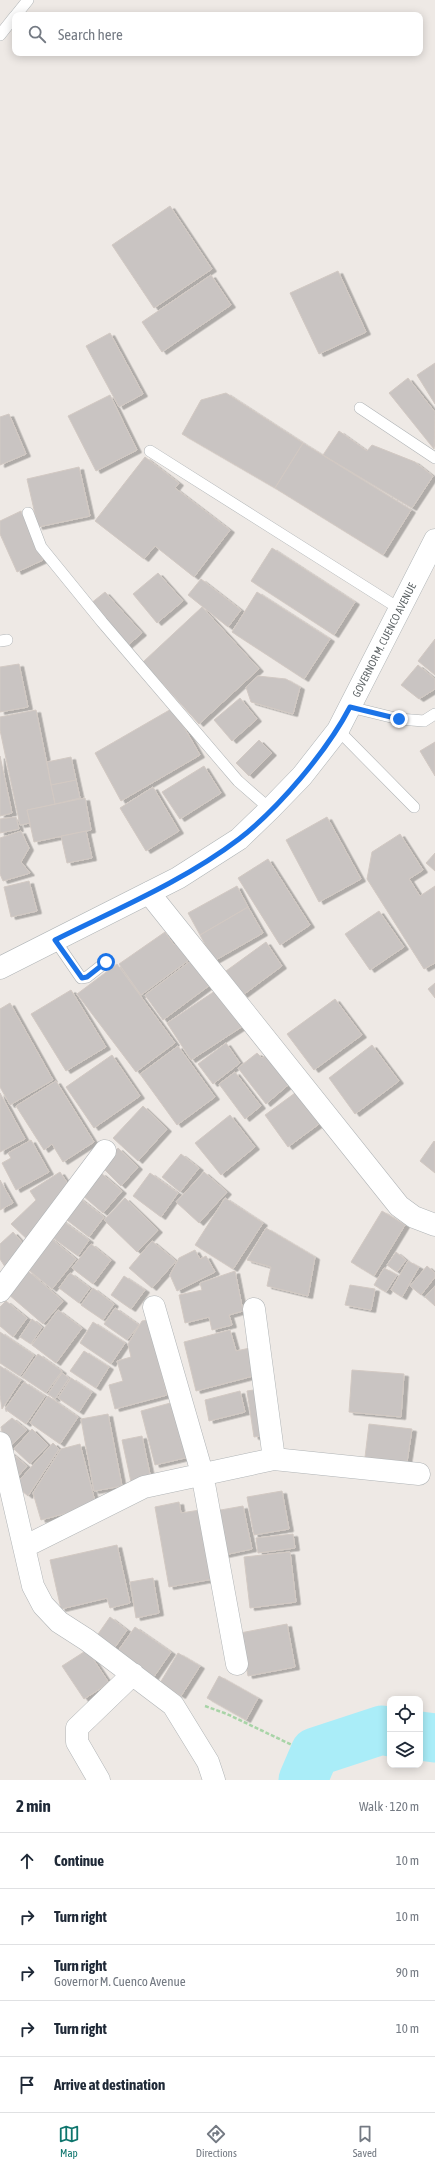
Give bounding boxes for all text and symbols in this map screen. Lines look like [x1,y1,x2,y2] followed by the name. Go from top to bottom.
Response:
[12,12,423,56] search box
[26,23,48,45] icon: search
[58,26,123,43] text: Search here
[350,581,418,699] street label: GOVERNOR M. CUENCO AVENUE
[390,710,408,728] route end
[97,953,115,971] route start
[387,1696,423,1768] map controls
[387,1696,423,1732] button: locate
[387,1732,423,1768] button: layers
[16,1796,51,1816] text: 2 min
[359,1799,419,1814] text: Walk · 120 m
[16,1850,38,1872] icon: ahead
[54,1852,104,1869] text: Continue
[396,1853,419,1868] text: 10 m
[16,1906,38,1928] icon: right
[54,1908,107,1925] text: Turn right
[396,1909,419,1924] text: 10 m
[54,1957,107,1974] text: Turn right
[16,1962,38,1984] icon: right
[396,1965,419,1980] text: 90 m
[54,1974,186,1989] text: Governor M. Cuenco Avenue
[16,2018,38,2040] icon: right
[54,2020,107,2037] text: Turn right
[396,2021,419,2036] text: 10 m
[16,2074,38,2096] icon: arrive
[54,2076,165,2093] text: Arrive at destination
[58,2123,80,2159] tab: Map
[196,2123,237,2159] tab: Directions
[353,2123,377,2159] tab: Saved

